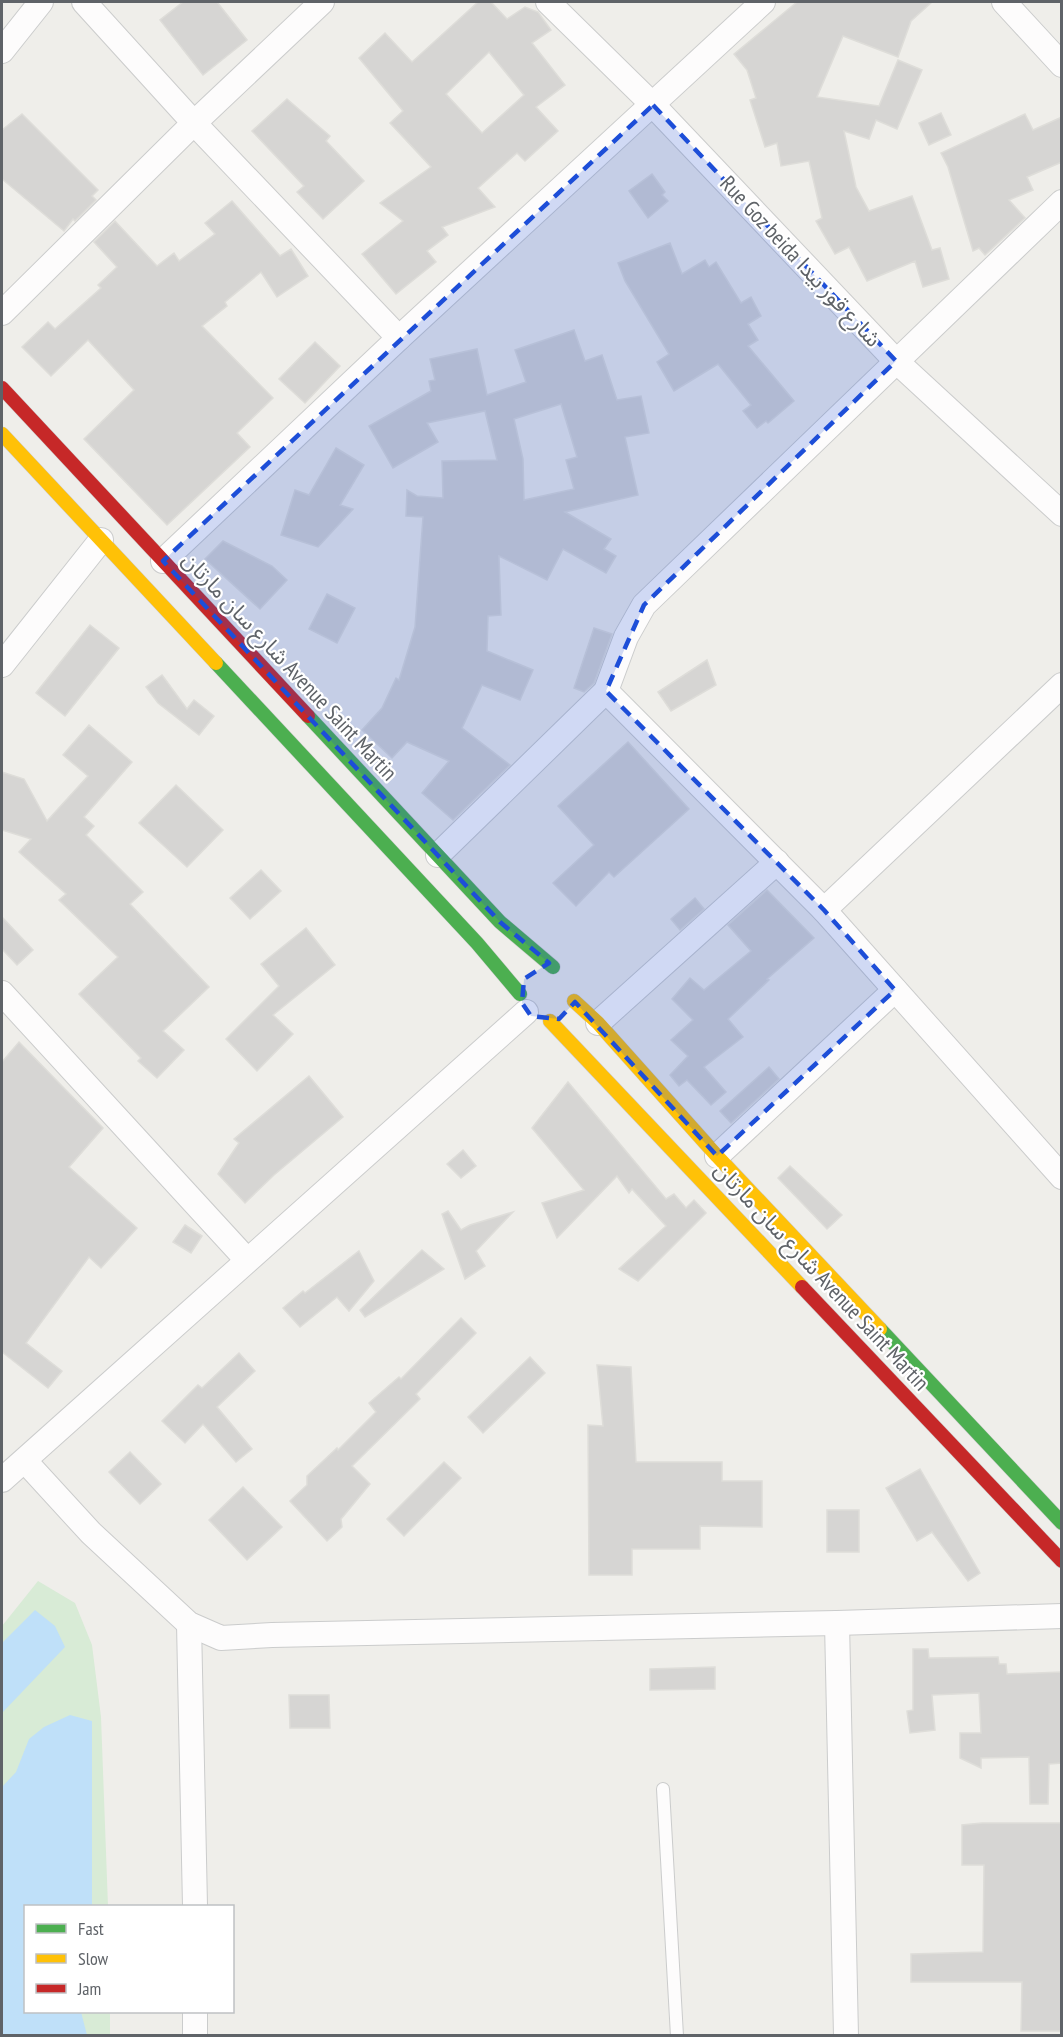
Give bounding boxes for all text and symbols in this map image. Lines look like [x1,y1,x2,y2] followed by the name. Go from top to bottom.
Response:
[712,170,888,354] street label: Rue Goz beida شارع قوز بيدا
[174,546,403,788] street label: شارع سان مارتان Avenue Saint Martin
[706,1156,935,1398] street label: شارع سان مارتان Avenue Saint Martin
[24,1905,234,2013] legend
[78,1917,104,1940] text: Fast
[78,1947,109,1970] text: Slow
[77,1977,101,2000] text: Jam

